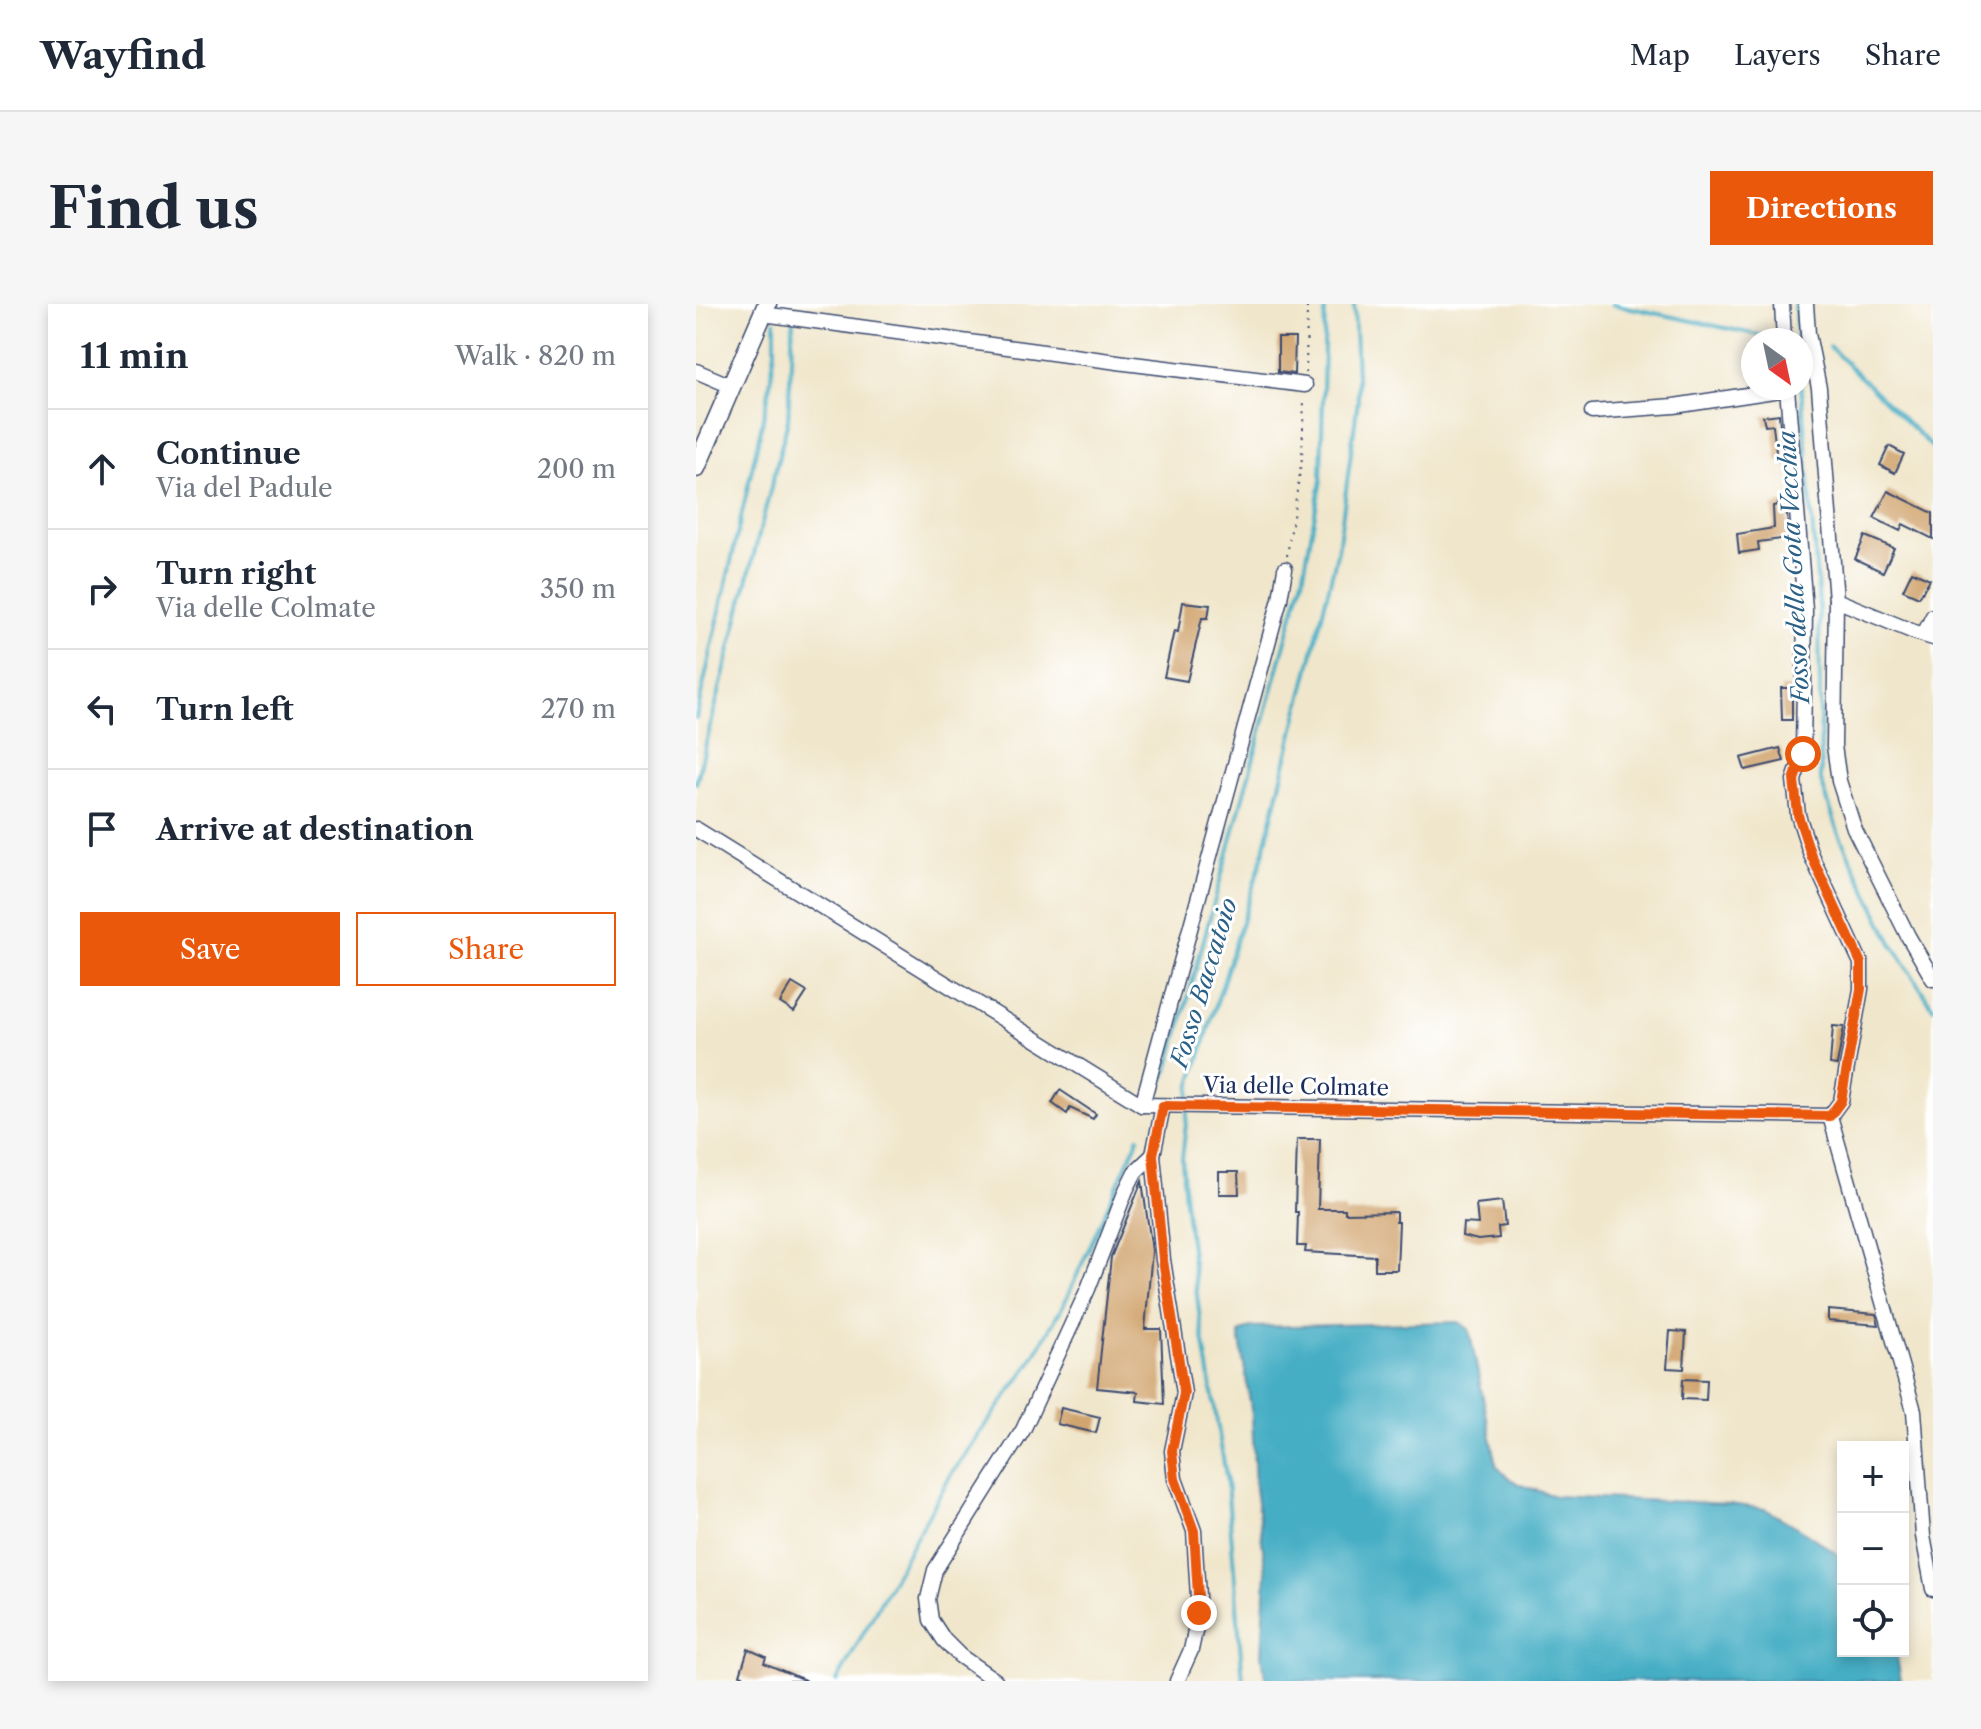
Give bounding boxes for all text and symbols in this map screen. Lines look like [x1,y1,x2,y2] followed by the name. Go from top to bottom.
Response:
[40,32,206,79] text: Wayfind
[1630,38,1690,72] text: Map
[1734,38,1821,72] text: Layers
[1865,38,1941,72] text: Share
[1710,171,1933,245] button: Directions
[48,174,259,243] text: Find us
[1741,328,1813,400] north arrow
[80,335,188,377] text: 11 min
[455,340,616,372] text: Walk · 820 m
[1772,430,1815,706] water label: Fosso della Gota Vecchia
[156,435,301,472] text: Continue
[80,447,124,491] icon: ahead
[537,453,616,485] text: 200 m
[156,472,333,504] text: Via del Padule
[156,555,316,592] text: Turn right
[80,567,124,611] icon: right
[540,573,616,605] text: 350 m
[156,592,376,624] text: Via delle Colmate
[80,687,124,731] icon: left
[156,691,293,728] text: Turn left
[541,693,616,725] text: 270 m
[1785,736,1821,772] route start
[80,807,124,851] icon: arrive
[156,811,474,848] text: Arrive at destination
[1163,895,1243,1073] water label: Fosso Baccatoio
[80,912,340,986] button: Save
[356,912,616,986] button: Share
[1202,1071,1389,1102] street label: Via delle Colmate
[1837,1441,1909,1657] map controls
[1837,1441,1909,1513] button: +
[1837,1513,1909,1585] button: −
[1837,1585,1909,1657] button: locate
[1181,1595,1217,1631] route end

